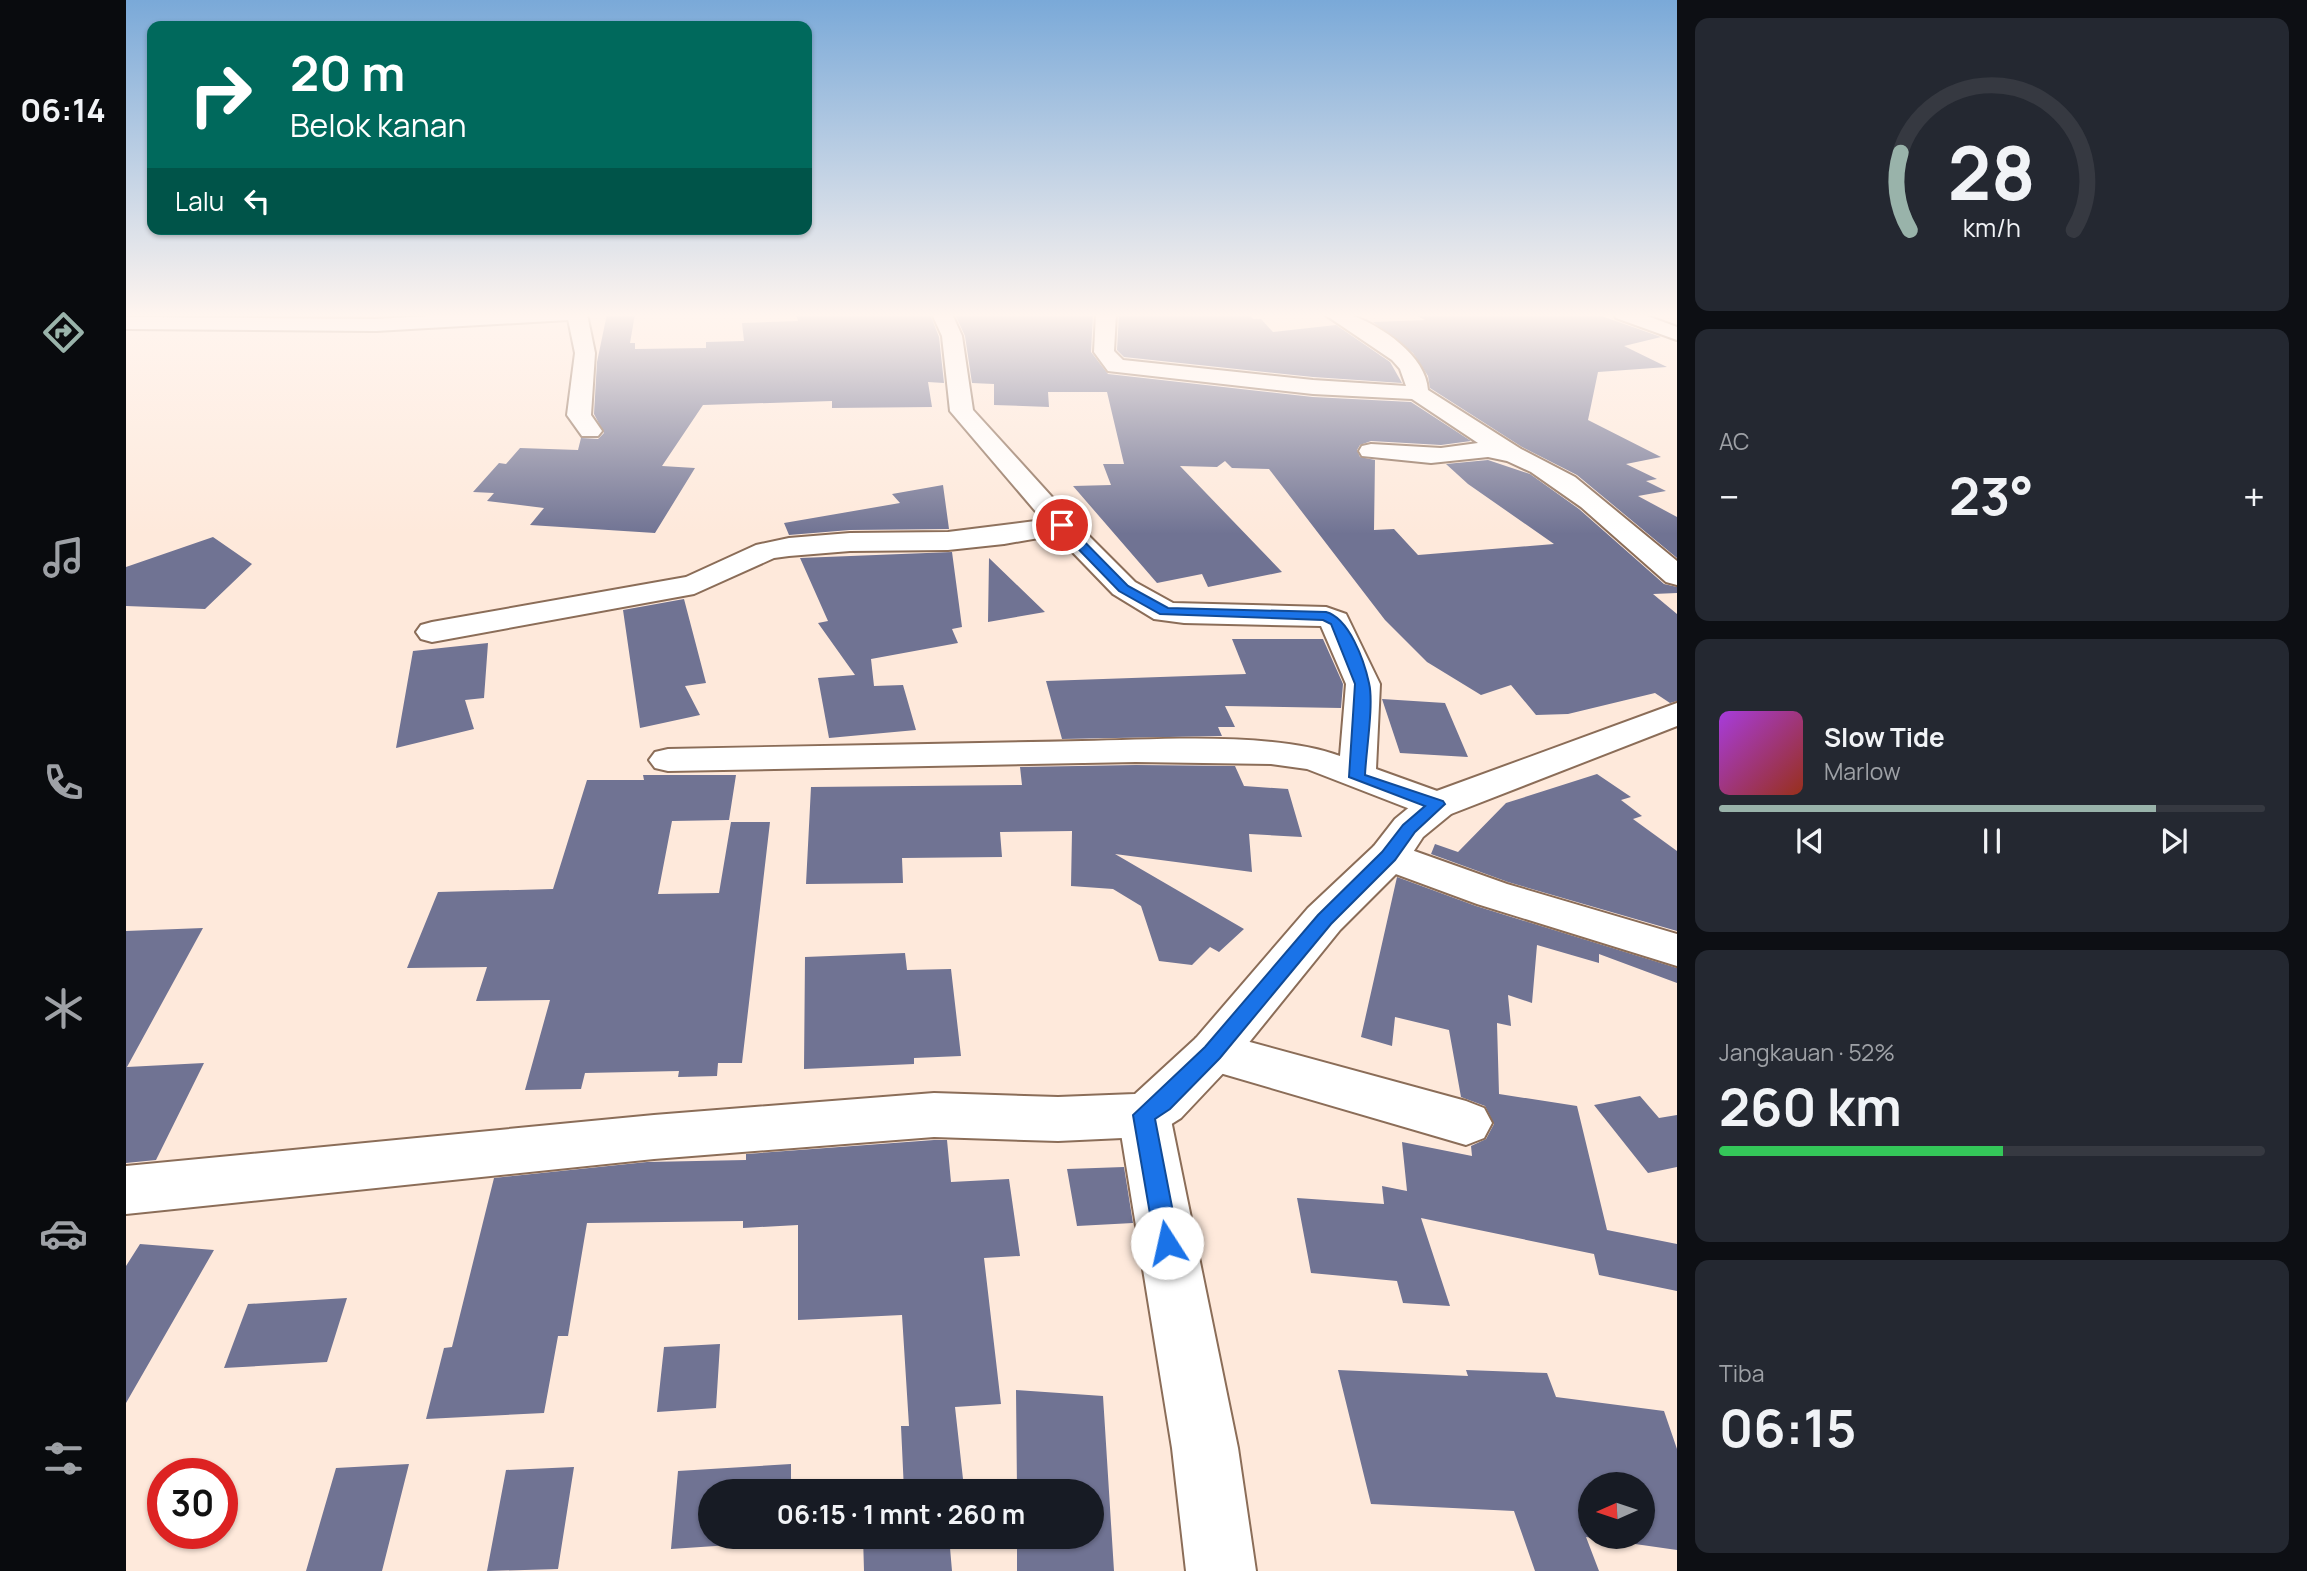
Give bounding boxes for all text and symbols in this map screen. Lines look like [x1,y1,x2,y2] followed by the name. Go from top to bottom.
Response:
[290,39,405,106] text: 20 m
[175,49,266,140] icon: right
[20,88,106,132] text: 06:14
[290,103,466,147] text: Belok kanan
[1948,123,2036,223] text: 28
[238,182,276,220] icon: left
[175,183,224,219] text: Lalu
[1963,210,2021,245] text: km/h
[39,308,88,357] icon: directions
[1719,425,1750,457] text: AC
[1949,460,2034,531] text: 23°
[1719,470,1740,522] text: −
[2243,470,2265,522] text: +
[1032,495,1092,555] pin
[1043,506,1081,544] icon: arrive
[39,533,88,582] icon: music
[1824,719,1945,755] text: Slow Tide
[1824,755,1901,787] text: Marlow
[39,758,88,807] icon: phone
[1791,822,1829,860] icon: previous
[1973,822,2011,860] icon: pause
[2155,822,2193,860] icon: next
[39,984,88,1033] icon: climate
[1719,1036,1895,1068] text: Jangkauan · 52%
[1719,1071,1902,1142] text: 260 km
[1130,1206,1204,1280] position arrow
[39,1209,88,1258] icon: car
[1719,1357,1764,1389] text: Tiba
[1719,1392,1857,1463] text: 06:15
[39,1434,88,1483] icon: filters
[147,1458,238,1549] speed limit sign: 30
[1578,1472,1656,1549] north arrow
[1578,1472,1655,1549] map controls
[777,1496,1025,1532] text: 06:15 · 1 mnt · 260 m

